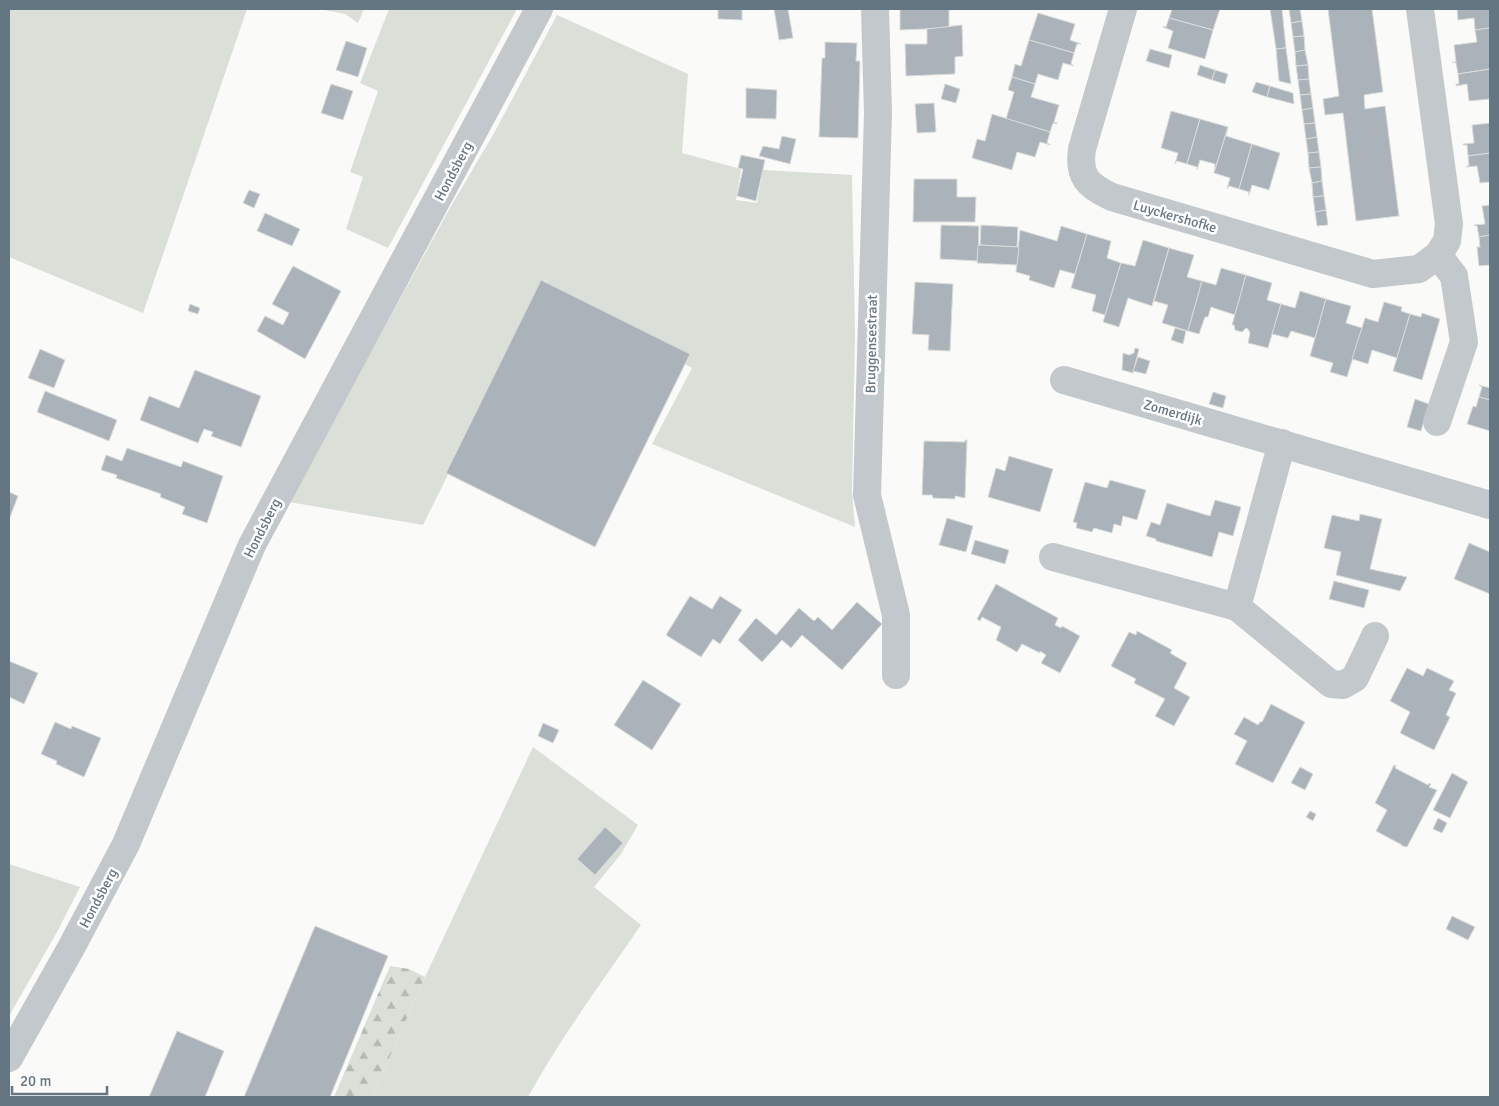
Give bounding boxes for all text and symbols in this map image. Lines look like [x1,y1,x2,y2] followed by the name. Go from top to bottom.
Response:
[431,139,476,204] street label: Hondsberg
[1131,196,1218,236] street label: Luyckershofke
[862,294,881,393] street label: Bruggensestraat
[1142,396,1204,429] street label: Zomerdijk
[240,496,285,561] street label: Hondsberg
[76,866,121,931] street label: Hondsberg
[12,1064,108,1096] scale bar
[20,1072,51,1090] text: 20 m

